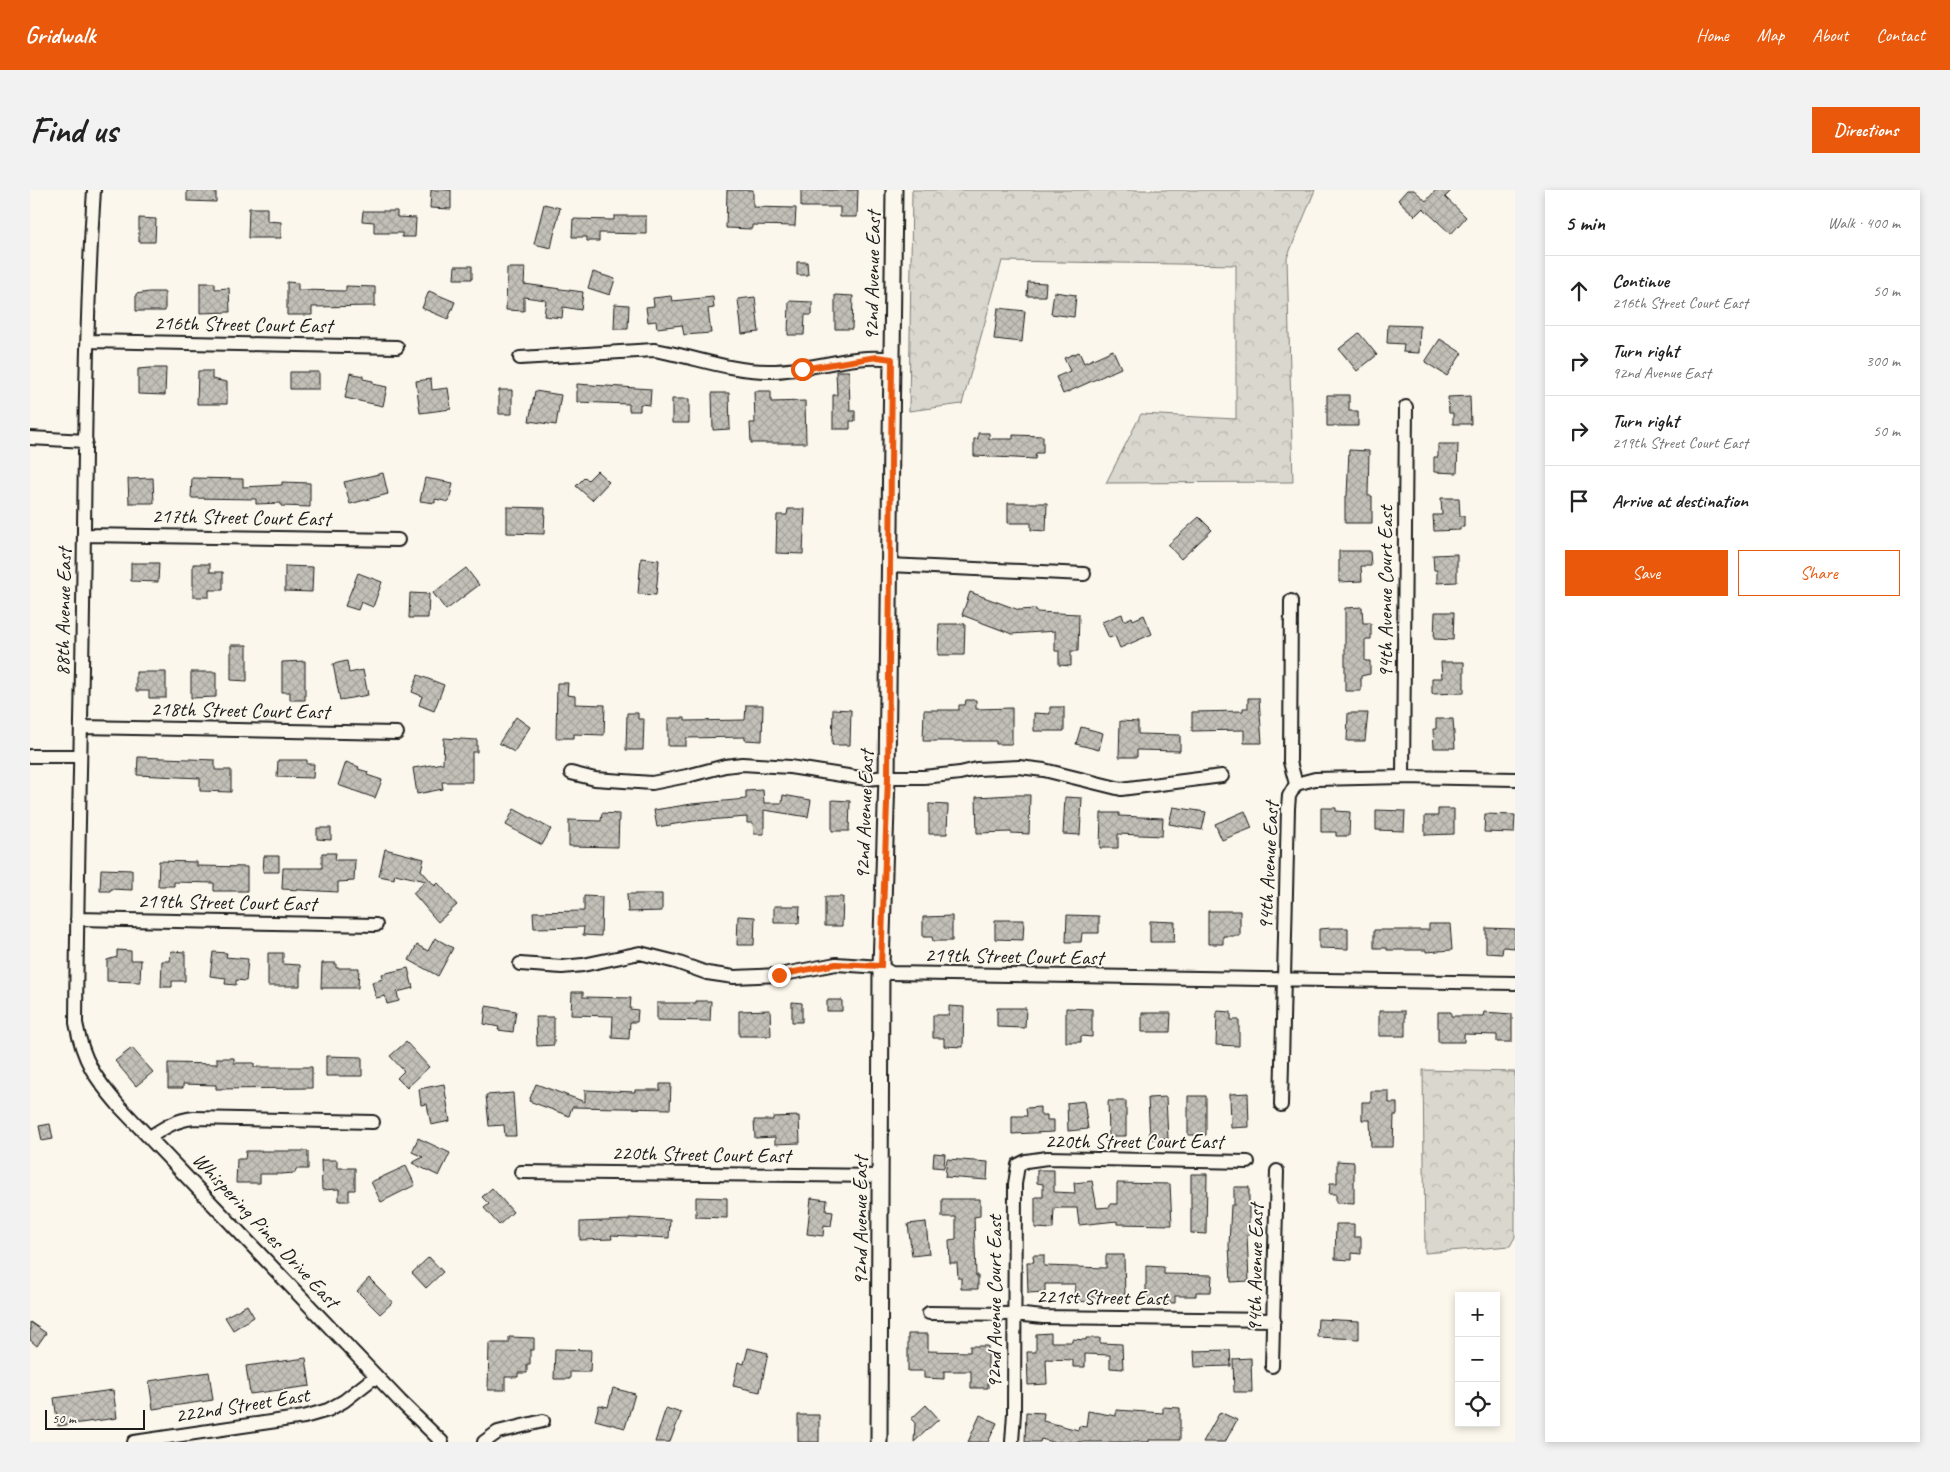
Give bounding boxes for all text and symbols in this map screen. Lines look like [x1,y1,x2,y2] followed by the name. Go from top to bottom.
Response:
[25,20,95,50] text: Gridwalk
[1696,24,1729,46] text: Home
[1757,24,1784,46] text: Map
[1812,24,1848,46] text: About
[1876,24,1925,46] text: Contact
[1812,107,1920,153] button: Directions
[30,108,117,153] text: Find us
[858,208,886,341] street label: 92nd Avenue East
[1565,210,1605,236] text: 5 min
[1828,213,1900,233] text: Walk · 400 m
[1612,269,1669,293] text: Continue
[1565,277,1593,305] icon: ahead
[1873,281,1900,301] text: 50 m
[1612,293,1748,313] text: 216th Street Court East
[153,309,336,339] street label: 216th Street Court East
[1612,339,1679,363] text: Turn right
[1565,347,1593,375] icon: right
[1866,351,1900,371] text: 300 m
[791,358,814,381] route start
[1612,363,1711,383] text: 92nd Avenue East
[1612,409,1679,433] text: Turn right
[1565,417,1593,445] icon: right
[1873,421,1900,441] text: 50 m
[1612,433,1748,453] text: 219th Street Court East
[1565,487,1593,515] icon: arrive
[1612,489,1748,513] text: Arrive at destination
[151,502,334,532] street label: 217th Street Court East
[1372,504,1398,678] street label: 94th Avenue Court East
[49,545,77,676] street label: 88th Avenue East
[1565,550,1728,596] button: Save
[1738,550,1900,596] button: Share
[150,695,333,725] street label: 218th Street Court East
[849,747,879,880] street label: 92nd Avenue East
[1252,798,1284,931] street label: 94th Avenue East
[137,887,320,917] street label: 219th Street Court East
[924,941,1107,971] street label: 219th Street Court East
[768,964,791,987] route end
[1045,1128,1226,1154] street label: 220th Street Court East
[611,1139,794,1169] street label: 220th Street Court East
[187,1147,347,1315] street label: Whispering Pines Drive East
[847,1153,873,1286] street label: 92nd Avenue East
[1241,1201,1269,1332] street label: 94th Avenue East
[981,1213,1007,1389] street label: 92nd Avenue Court East
[1036,1283,1170,1311] street label: 221st Street East
[1455,1292,1500,1427] map controls
[1455,1292,1500,1337] button: +
[1455,1337,1500,1382] button: −
[173,1381,313,1428] street label: 222nd Street East
[1455,1382,1500,1427] button: locate
[45,1407,145,1430] scale bar
[52,1410,76,1427] text: 50 m

